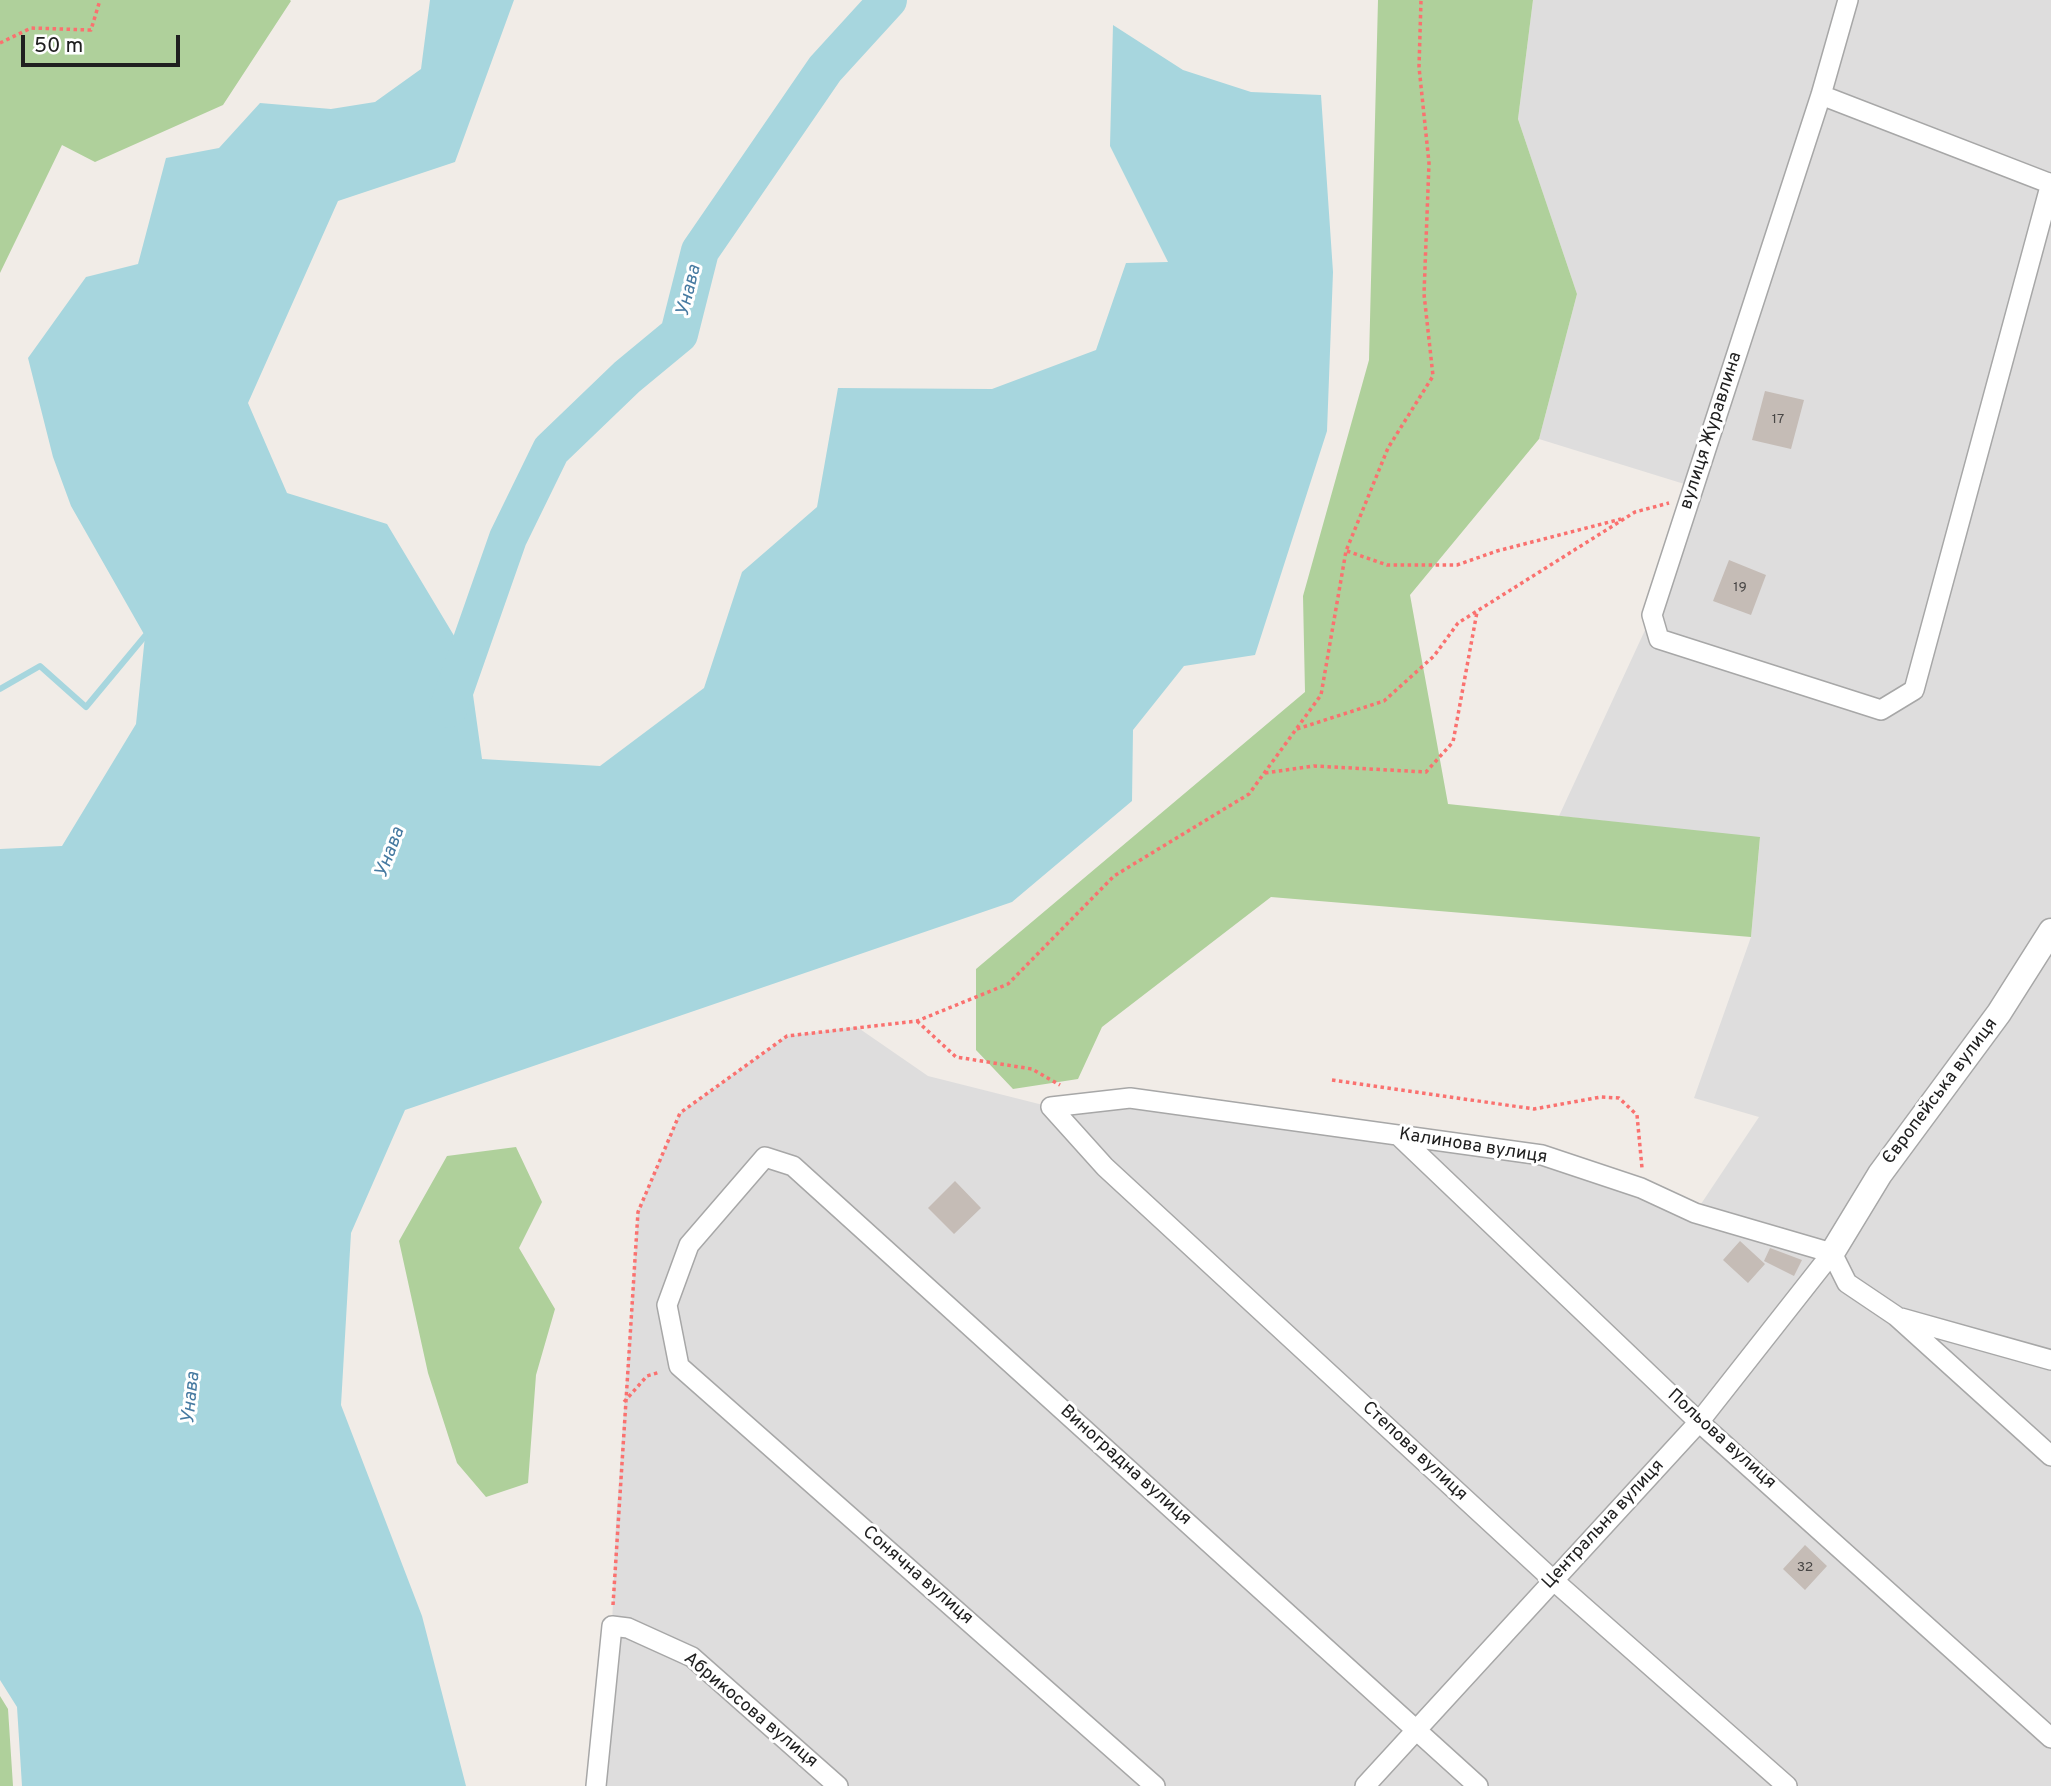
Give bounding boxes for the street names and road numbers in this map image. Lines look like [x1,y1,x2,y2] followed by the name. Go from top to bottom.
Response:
[1676,350,1748,512] street label: вулиця Журавлина
[1879,1015,2003,1169] street label: Європейська вулиця
[1397,1125,1549,1169] street label: Калинова вулиця
[1662,1385,1780,1495] street label: Польова вулиця
[1357,1398,1471,1506] street label: Степова вулиця
[1055,1401,1195,1531] street label: Виноградна вулиця
[1539,1456,1669,1594] street label: Центральна вулиця
[857,1522,977,1630] street label: Сонячна вулиця
[679,1649,821,1773] street label: Абрикосова вулиця

